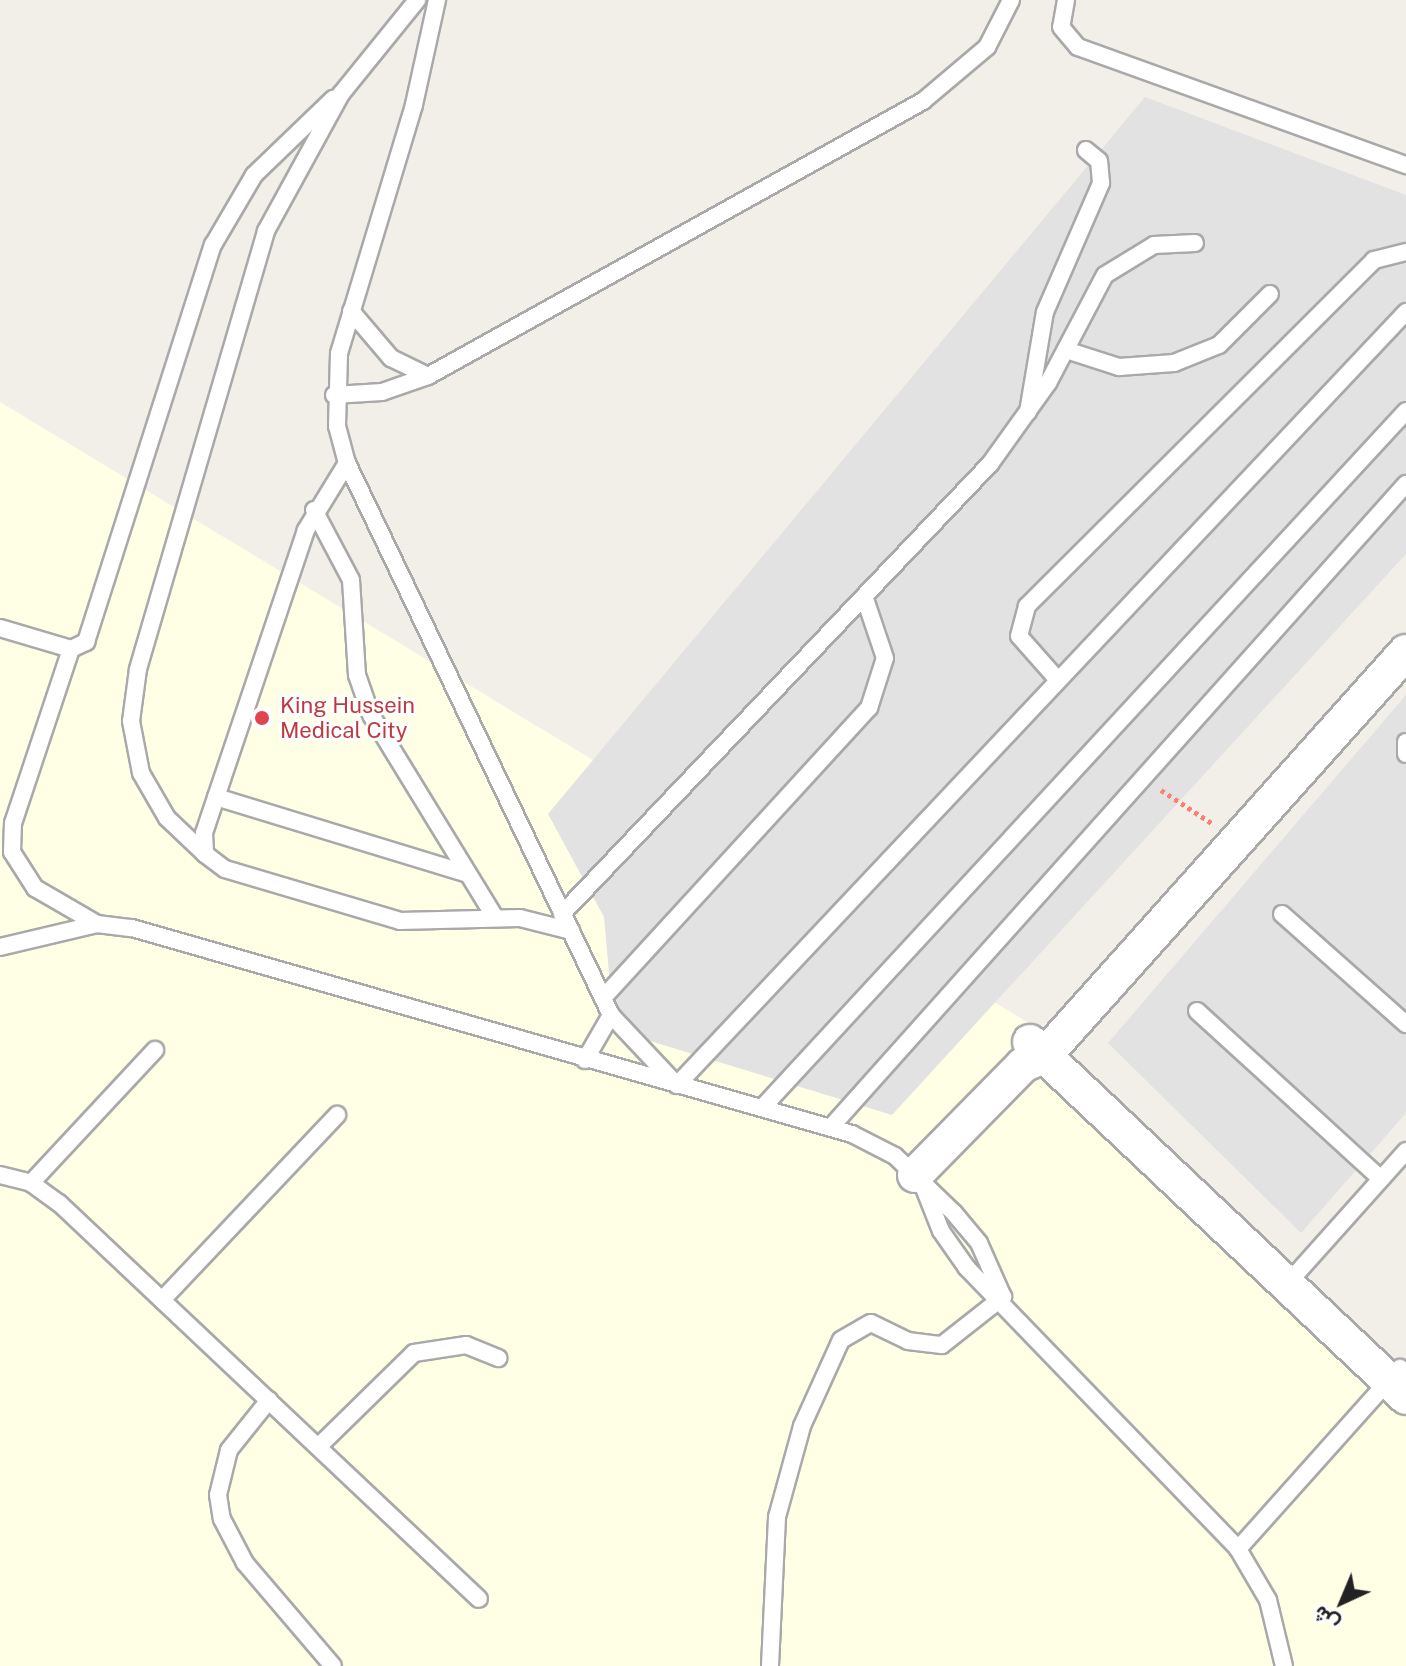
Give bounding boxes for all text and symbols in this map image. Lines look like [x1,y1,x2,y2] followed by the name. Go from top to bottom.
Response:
[280,692,415,744] place label: King Hussein Medical City
[251,707,273,729] marker: King Hussein Medical City
[1302,1562,1382,1642] north arrow
[1307,1601,1344,1638] text: ش

